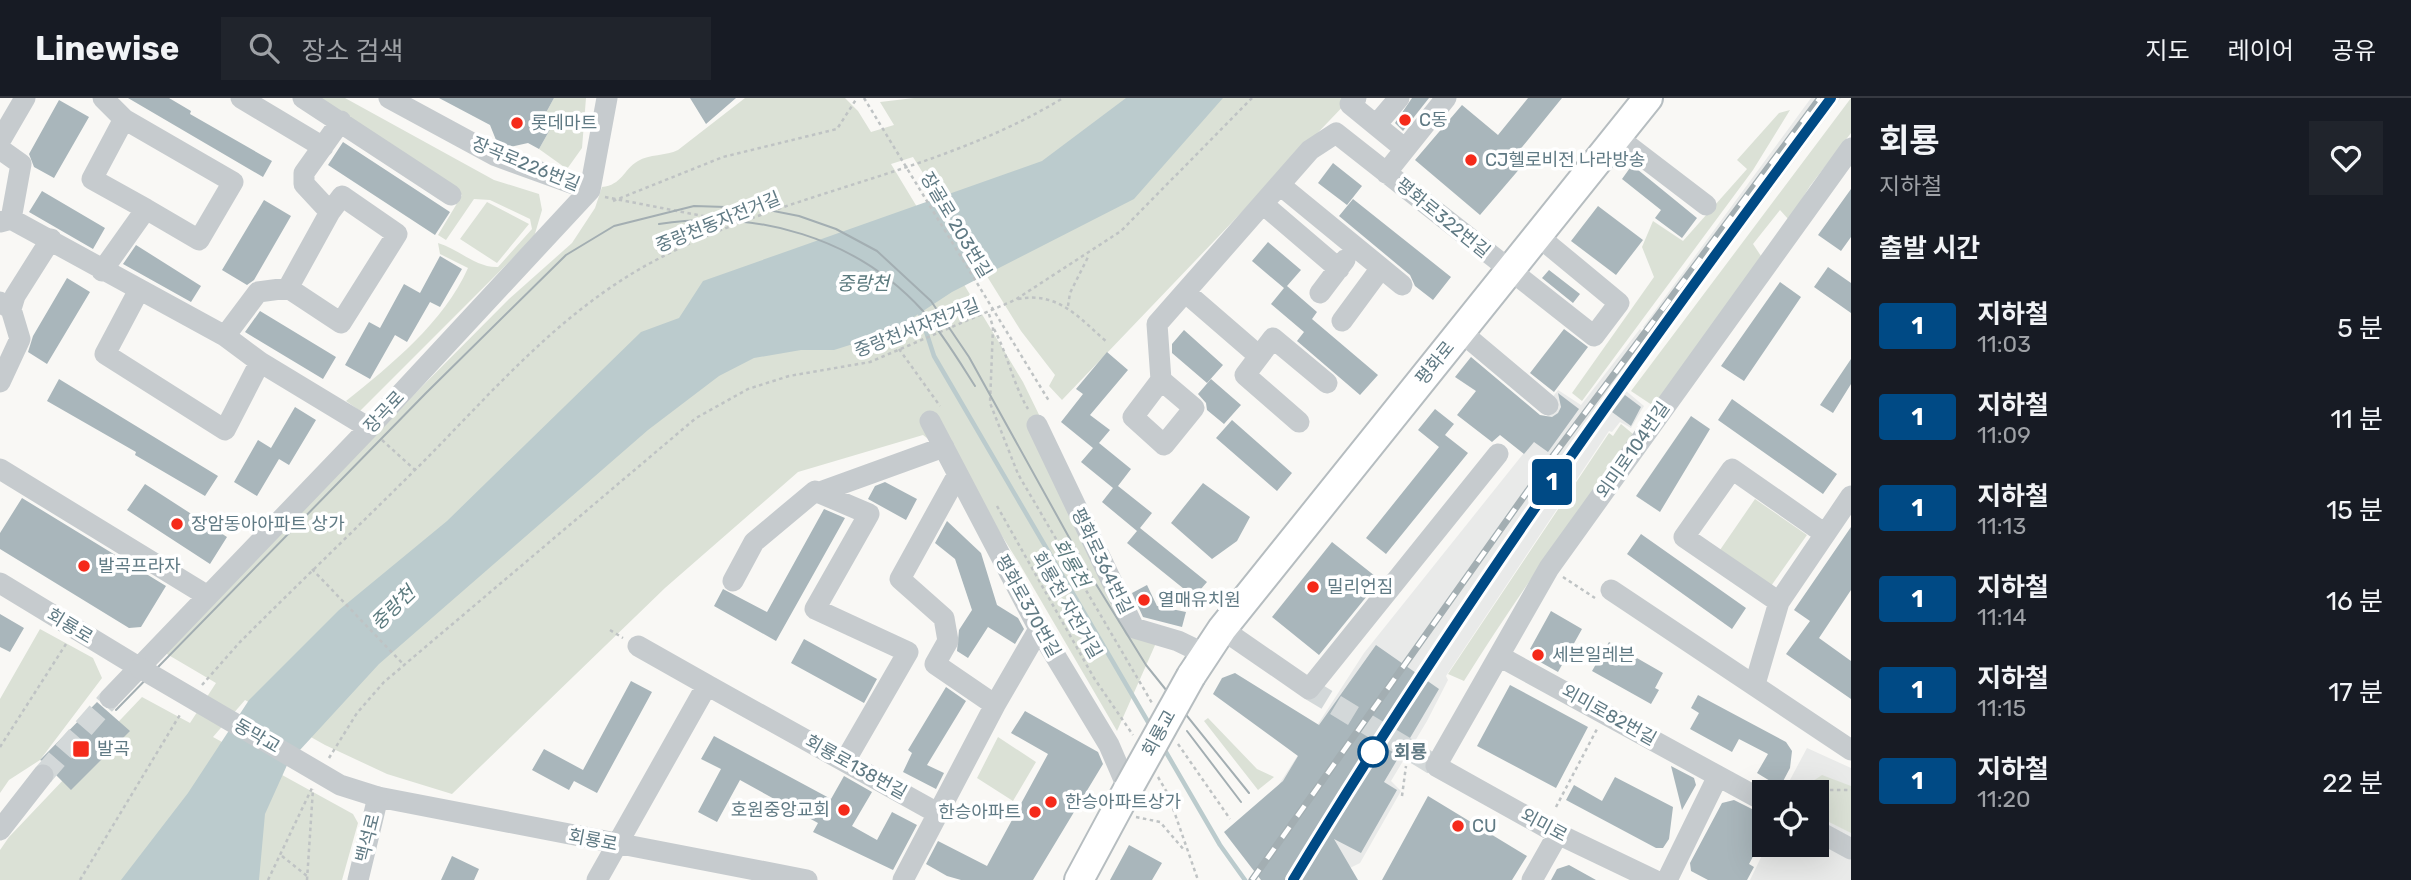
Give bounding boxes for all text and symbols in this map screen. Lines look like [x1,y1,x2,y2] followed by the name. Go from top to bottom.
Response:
[221,17,711,80] search box
[35,29,179,68] text: Linewise
[245,29,283,67] icon: search
[301,36,403,67] text: 장소 검색
[2145,37,2190,65] text: 지도
[2228,37,2294,65] text: 레이어
[2332,37,2376,65] text: 공유
[1419,109,1448,131] place label: C동
[531,112,597,134] place label: 롯데마트
[1397,112,1413,128] marker: C동
[509,115,525,131] marker: 롯데마트
[1879,121,1940,160] text: 회룡
[2309,121,2383,195] button: heart
[469,132,583,196] street label: 장곡로226번길
[1485,149,1645,171] place label: CJ헬로비전 나라방송
[1463,152,1479,168] marker: CJ헬로비전 나라방송
[916,168,996,282] street label: 장골로 203번길
[1879,172,1942,200] text: 지하철
[1391,173,1495,263] street label: 평화로322번길
[652,187,784,257] street label: 중랑천동자전거길
[1879,233,1980,264] text: 출발 시간
[837,272,891,295] water label: 중랑천
[851,294,983,362] street label: 중랑천서자전거길
[1977,299,2049,330] text: 지하철
[1912,312,1923,340] text: 1
[2337,313,2383,344] text: 5 분
[1977,330,2031,358] text: 11:03
[1411,337,1459,389] street label: 평화로
[359,386,409,438] street label: 장곡로
[1977,390,2049,421] text: 지하철
[1592,397,1674,503] street label: 외미로104번길
[1912,403,1923,431] text: 1
[2330,404,2383,435] text: 11 분
[1977,421,2031,449] text: 11:09
[1529,459,1575,505] line badge: 1
[1546,468,1558,496] text: 1
[1977,481,2049,512] text: 지하철
[1912,494,1923,522] text: 1
[2326,495,2383,526] text: 15 분
[1067,504,1137,618] street label: 평화로364번길
[1977,512,2026,540] text: 11:13
[191,513,345,535] place label: 장암동아아파트 상가
[169,516,185,532] marker: 장암동아아파트 상가
[1048,535,1095,593] water label: 회룡천
[1027,547,1107,663] street label: 회룡천 자전거길
[991,551,1065,661] street label: 평화로370번길
[98,555,181,577] place label: 발곡프라자
[76,558,92,574] marker: 발곡프라자
[1977,572,2049,603] text: 지하철
[1327,576,1393,598] place label: 밀리언짐
[1305,579,1321,595] marker: 밀리언짐
[366,580,421,634] water label: 중랑천
[1912,585,1923,613] text: 1
[2326,586,2383,617] text: 16 분
[1158,589,1241,611] place label: 열매유치원
[1136,592,1152,608] marker: 열매유치원
[1977,603,2027,631] text: 11:14
[43,604,97,648] street label: 회룡로
[1552,644,1635,666] place label: 세븐일레븐
[1530,647,1546,663] marker: 세븐일레븐
[1977,663,2049,694] text: 지하철
[1912,676,1923,704] text: 1
[2328,677,2383,708] text: 17 분
[1558,680,1660,750] street label: 외미로82번길
[1977,694,2026,722] text: 11:15
[1137,706,1181,760] street label: 회룡교
[230,714,284,758] street label: 동막교
[801,730,911,804] street label: 회룡로138번길
[1358,737,1388,767] marker: 회룡
[97,738,130,760] place label: 발곡
[71,739,91,759] marker: 발곡
[1394,741,1427,763] place label: 회룡
[1977,754,2049,785] text: 지하철
[1912,767,1923,795] text: 1
[2322,768,2383,799] text: 22 분
[1752,780,1829,857] map controls
[1752,780,1829,857] button: locate
[1977,785,2031,813] text: 11:20
[1065,791,1181,813] place label: 한승아파트상가
[1043,794,1059,810] marker: 한승아파트상가
[731,799,830,821] place label: 호원중앙교회
[938,801,1021,823] place label: 한승아파트
[836,802,852,818] marker: 호원중앙교회
[1027,804,1043,820] marker: 한승아파트
[1517,804,1571,846] street label: 외미로
[351,811,385,865] street label: 백석로
[1472,815,1497,837] place label: CU
[1450,818,1466,834] marker: CU
[567,824,619,856] street label: 회룡로

